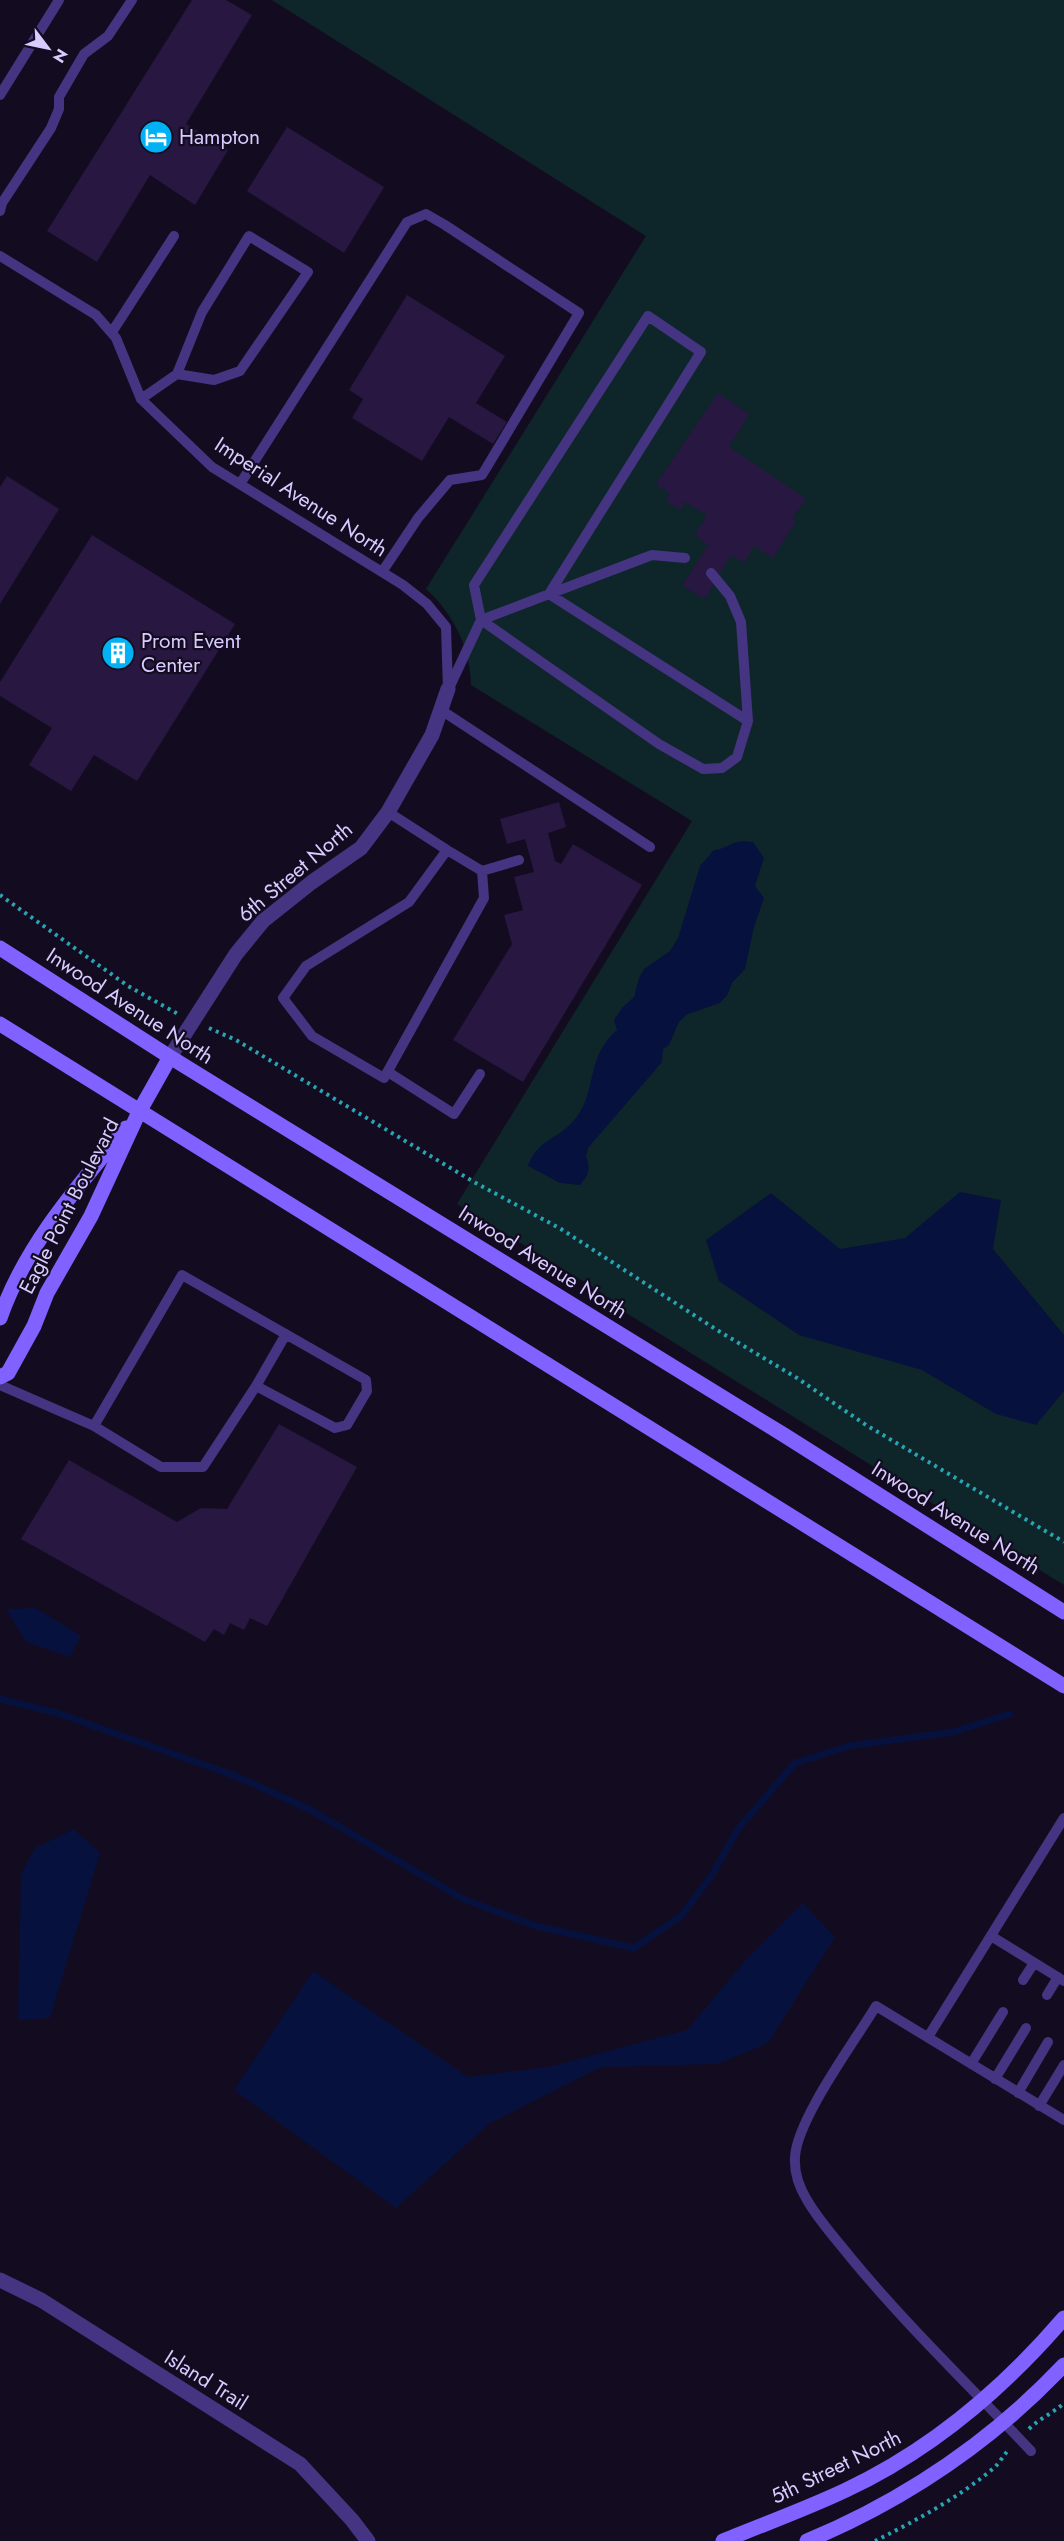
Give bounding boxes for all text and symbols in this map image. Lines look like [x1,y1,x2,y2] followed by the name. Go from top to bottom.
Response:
[18,18,78,78] north arrow
[47,44,73,67] text: N
[138,119,174,155] hotel icon: Hampton
[179,122,260,152] place label: Hampton
[209,430,393,564] street label: Imperial Avenue North
[141,626,240,680] place label: Prom Event Center
[100,635,136,671] building icon: Prom Event Center
[231,815,359,929] street label: 6th Street North
[40,941,220,1071] street label: Inwood Avenue North
[12,1113,126,1299] street label: Eagle Point Boulevard
[453,1198,633,1326] street label: Inwood Avenue North
[866,1454,1046,1582] street label: Inwood Avenue North
[158,2343,254,2417] street label: Island Trail
[766,2422,906,2512] street label: 5th Street North

